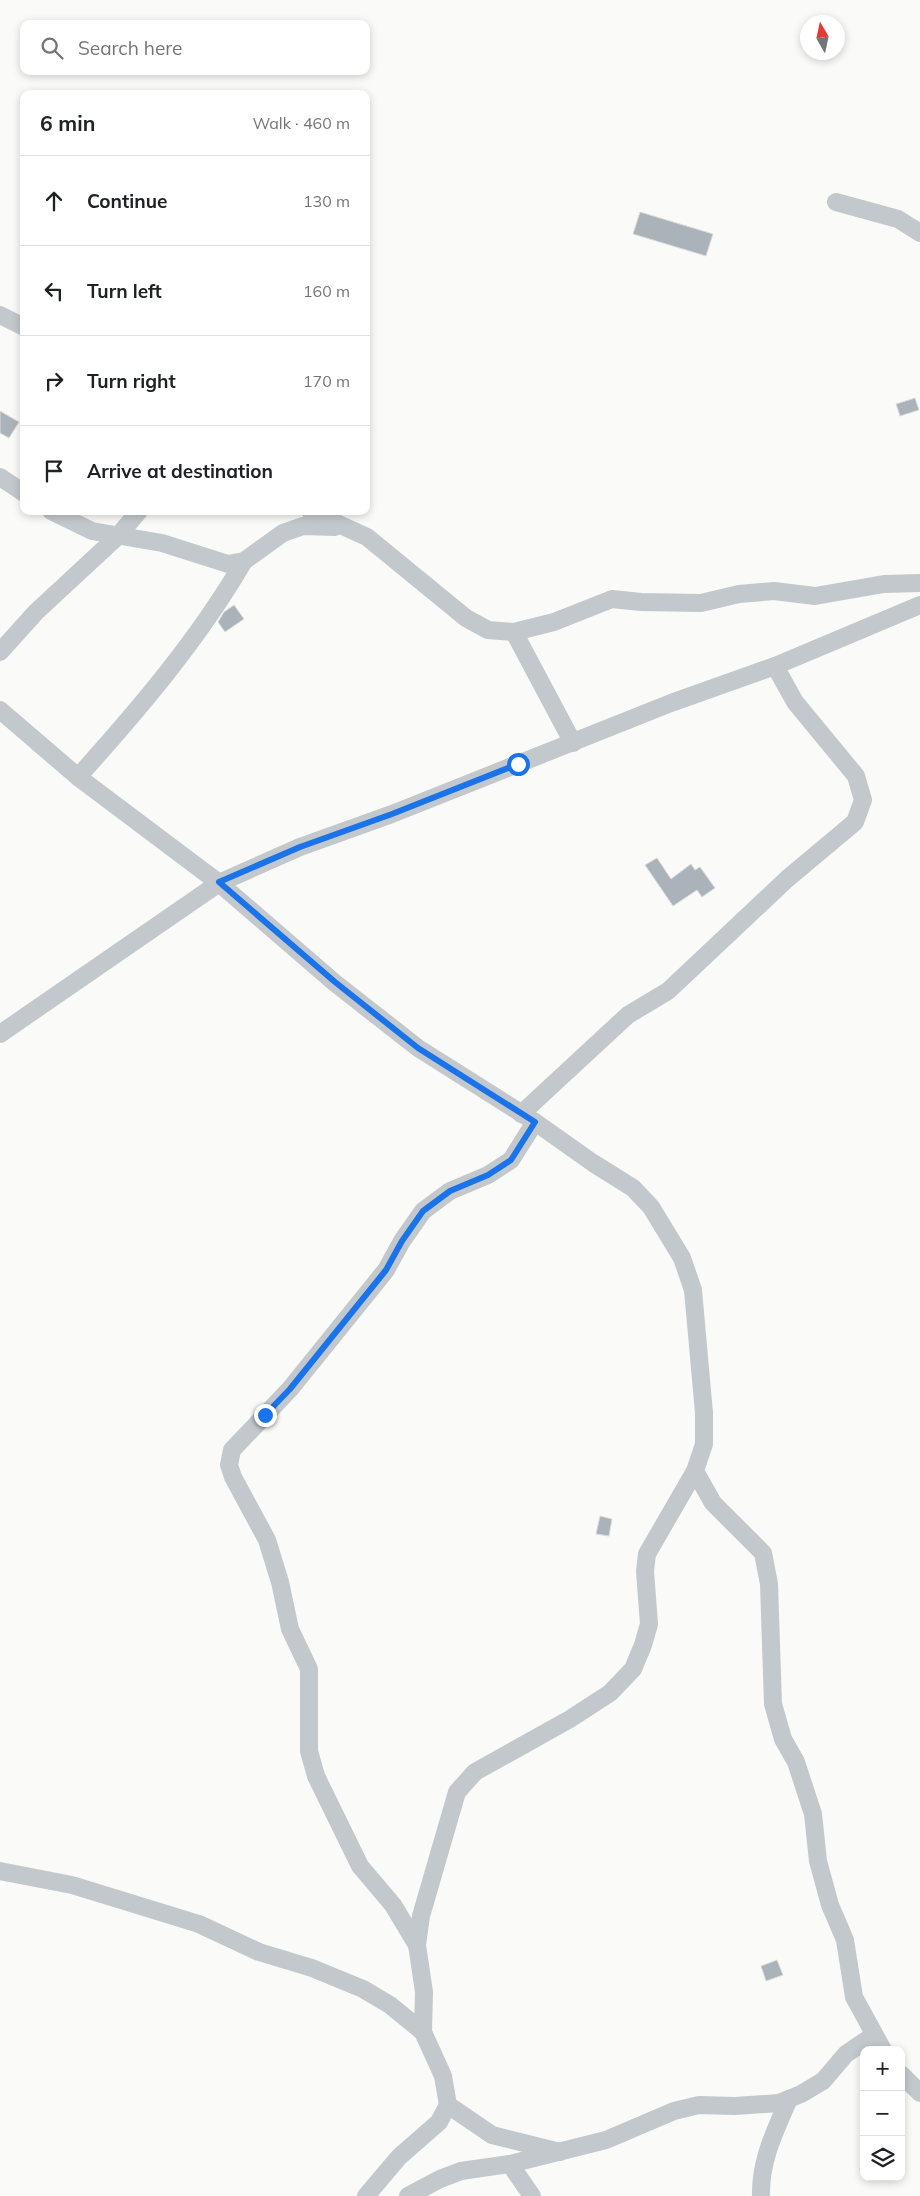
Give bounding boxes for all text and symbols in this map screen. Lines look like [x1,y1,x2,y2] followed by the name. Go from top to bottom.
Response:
[800,15,845,60] north arrow
[20,20,370,75] search box
[38,34,66,62] icon: search
[78,36,182,60] text: Search here
[40,110,95,136] text: 6 min
[252,113,350,133] text: Walk · 460 m
[40,187,68,215] icon: ahead
[87,189,167,213] text: Continue
[303,191,350,211] text: 130 m
[40,277,68,305] icon: left
[87,279,162,303] text: Turn left
[303,281,350,301] text: 160 m
[40,367,68,395] icon: right
[87,369,176,393] text: Turn right
[303,371,350,391] text: 170 m
[40,457,68,485] icon: arrive
[87,459,273,483] text: Arrive at destination
[507,753,530,776] route start
[254,1404,277,1427] route end
[860,2046,905,2181] map controls
[860,2046,905,2091] button: +
[860,2091,905,2136] button: −
[860,2136,905,2181] button: layers

